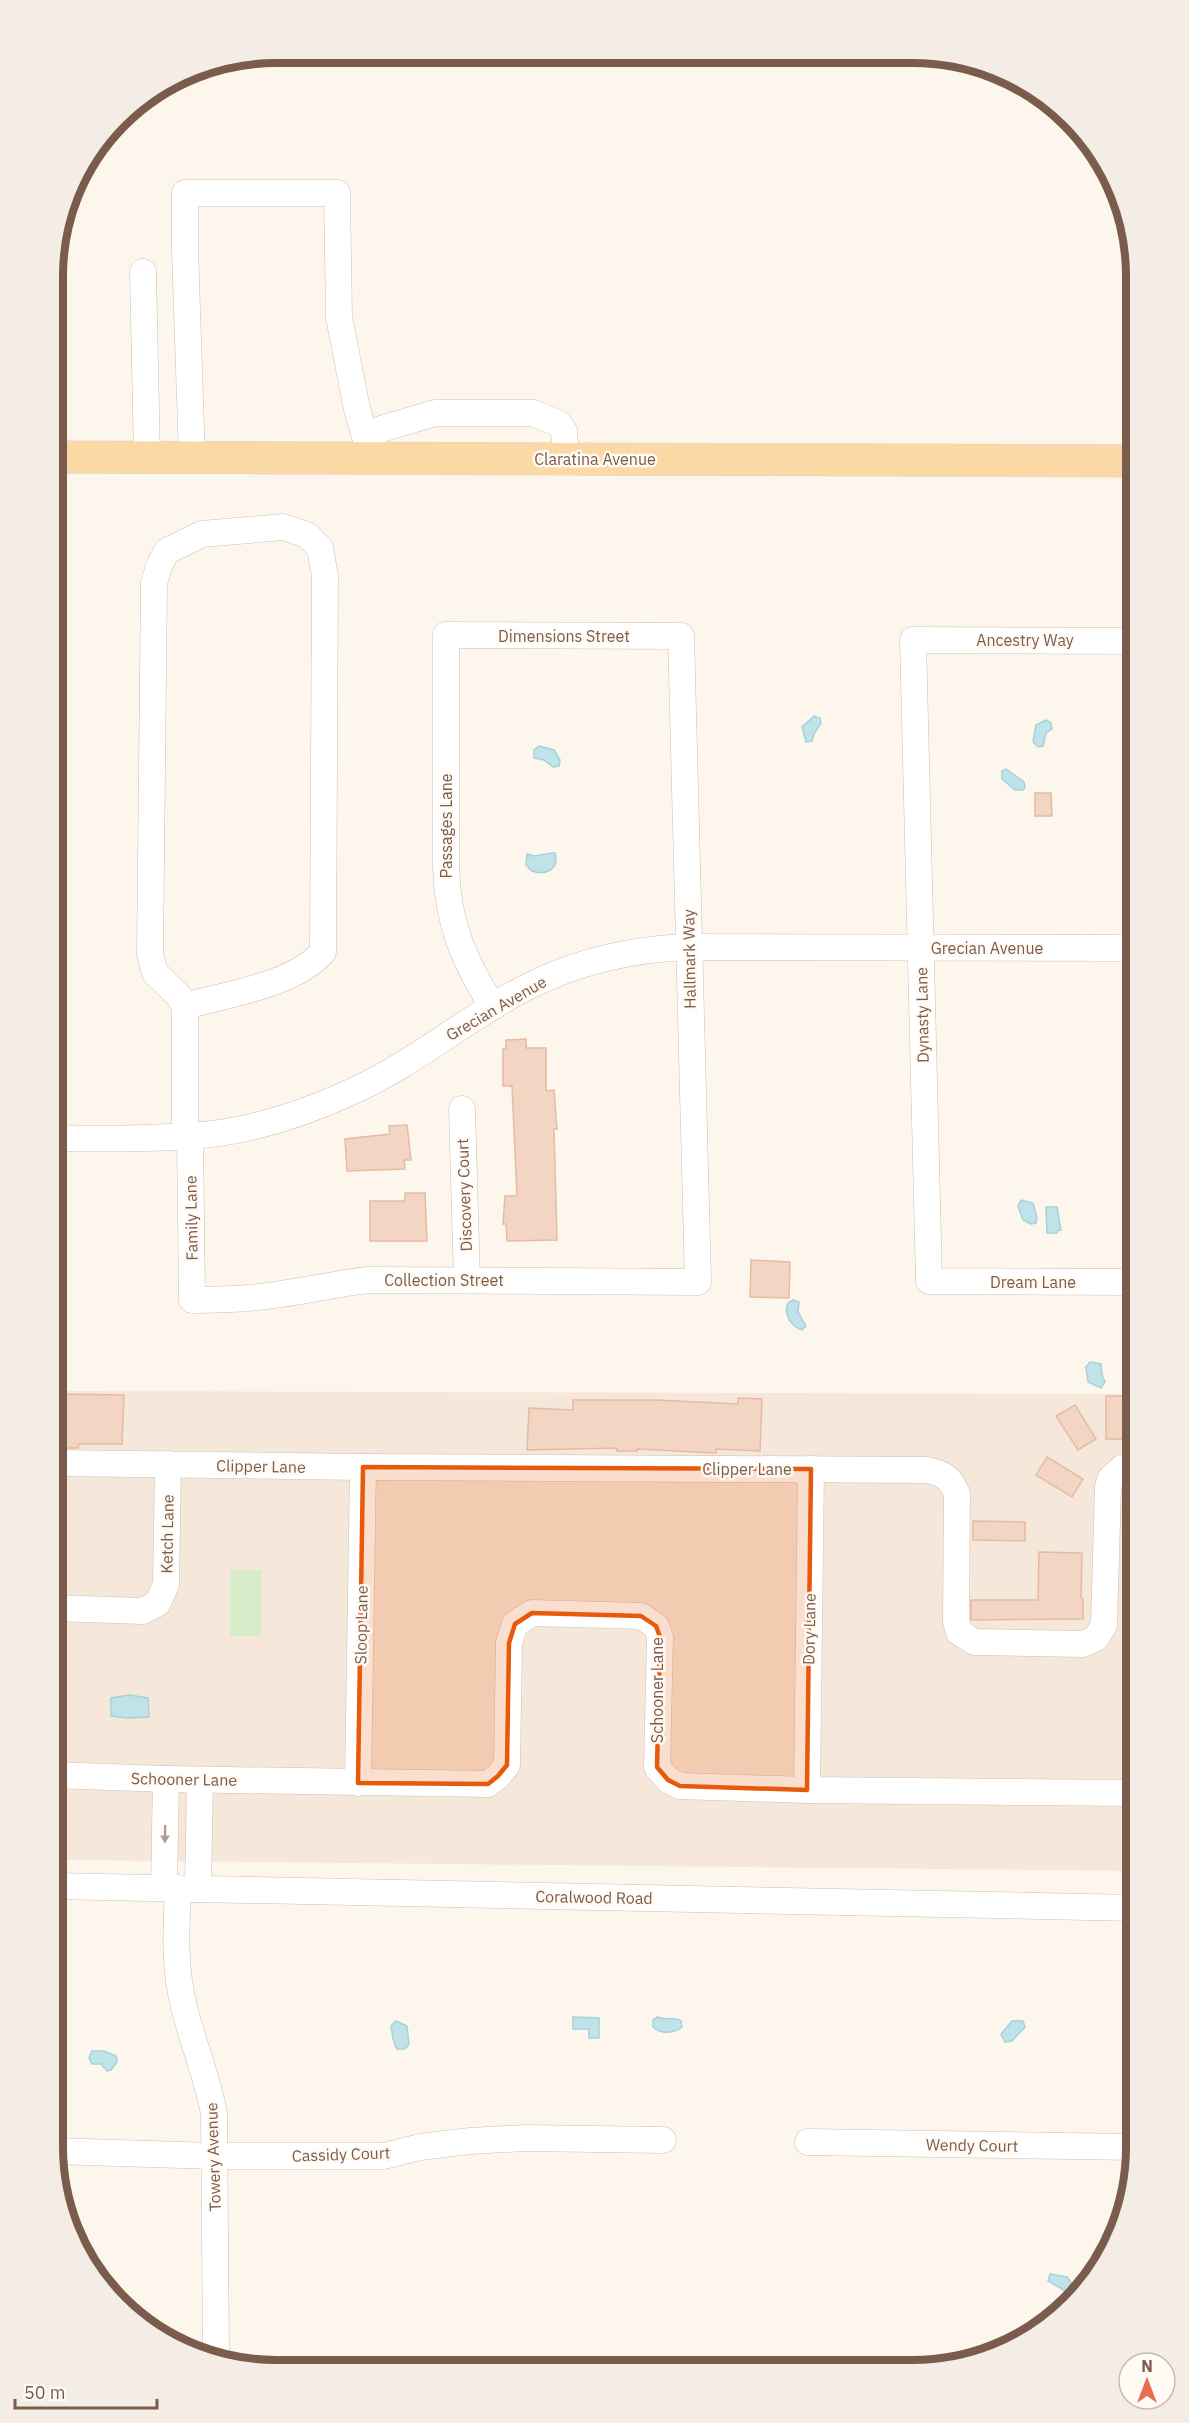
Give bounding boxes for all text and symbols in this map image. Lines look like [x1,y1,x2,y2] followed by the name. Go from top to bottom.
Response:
[534,449,656,469] street label: Claratina Avenue
[498,626,630,646] street label: Dimensions Street
[976,630,1074,650] street label: Ancestry Way
[436,773,456,879] street label: Passages Lane
[678,909,700,1009] street label: Hallmark Way
[931,938,1044,958] street label: Grecian Avenue
[911,967,933,1063] street label: Dynasty Lane
[442,971,550,1045] street label: Grecian Avenue
[452,1138,476,1252] street label: Discovery Court
[180,1175,202,1261] street label: Family Lane
[384,1270,504,1290] street label: Collection Street
[990,1272,1076,1292] street label: Dream Lane
[216,1455,306,1477] street label: Clipper Lane
[702,1459,792,1479] street label: Clipper Lane
[156,1494,178,1574] street label: Ketch Lane
[350,1585,372,1665] street label: Sloop Lane
[798,1593,820,1665] street label: Dory Lane
[647,1637,667,1743] street label: Schooner Lane
[131,1768,238,1790] street label: Schooner Lane
[160,1824,170,1843] one-way arrow
[535,1886,653,1908] street label: Coralwood Road
[201,2102,225,2212] street label: Towery Avenue
[926,2134,1018,2156] street label: Wendy Court
[291,2142,391,2166] street label: Cassidy Court
[1117,2351,1177,2411] north arrow
[1141,2356,1153,2376] text: N
[15,2372,158,2410] scale bar
[24,2381,66,2404] text: 50 m

